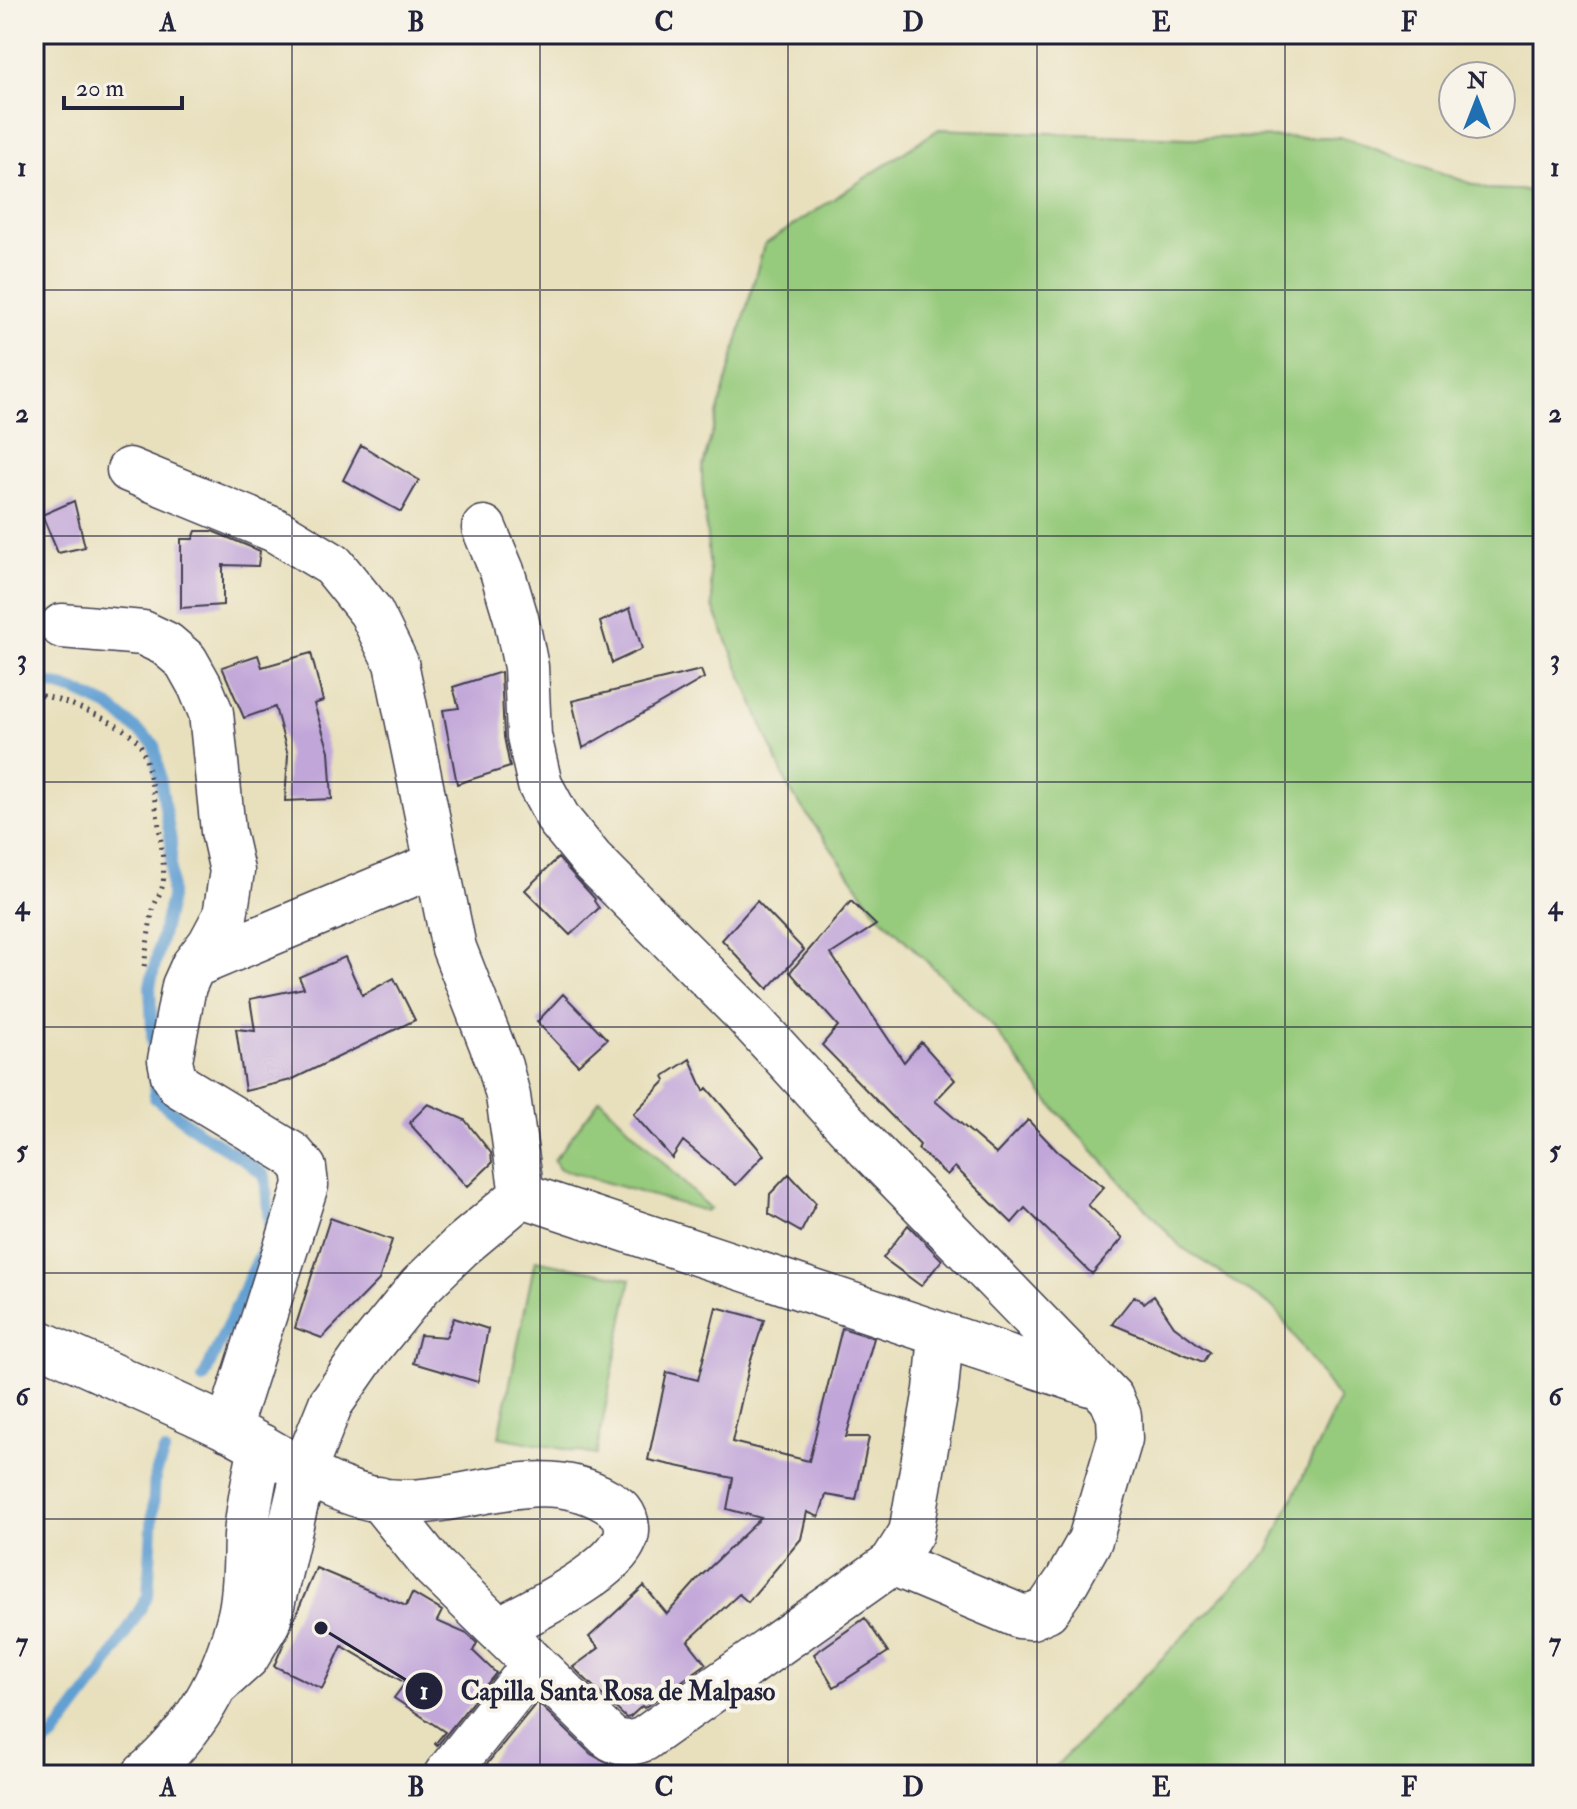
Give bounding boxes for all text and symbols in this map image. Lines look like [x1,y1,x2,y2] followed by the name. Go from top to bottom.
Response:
[159,7,177,39] text: A
[407,7,425,39] text: B
[654,7,674,39] text: C
[902,7,924,39] text: D
[1152,7,1171,39] text: E
[1401,7,1418,39] text: F
[64,60,182,110] scale bar
[1437,60,1517,140] north arrow
[1466,67,1487,95] text: N
[76,73,125,104] text: 20 m
[17,152,27,184] text: 1
[1550,152,1560,184] text: 1
[15,398,29,430] text: 2
[1548,398,1562,430] text: 2
[17,644,27,676] text: 3
[1550,644,1560,676] text: 3
[14,890,31,922] text: 4
[1547,890,1564,922] text: 4
[16,1135,28,1167] text: 5
[1549,1135,1561,1167] text: 5
[15,1381,30,1413] text: 6
[1548,1381,1563,1413] text: 6
[16,1627,28,1659] text: 7
[1549,1627,1561,1659] text: 7
[404,1666,791,1716] callout: Capilla Santa Rosa de Malpaso
[420,1676,428,1707] text: 1
[461,1676,776,1709] text: Capilla Santa Rosa de Malpaso
[159,1772,177,1804] text: A
[407,1772,425,1804] text: B
[654,1772,674,1804] text: C
[902,1772,924,1804] text: D
[1152,1772,1171,1804] text: E
[1401,1772,1418,1804] text: F

